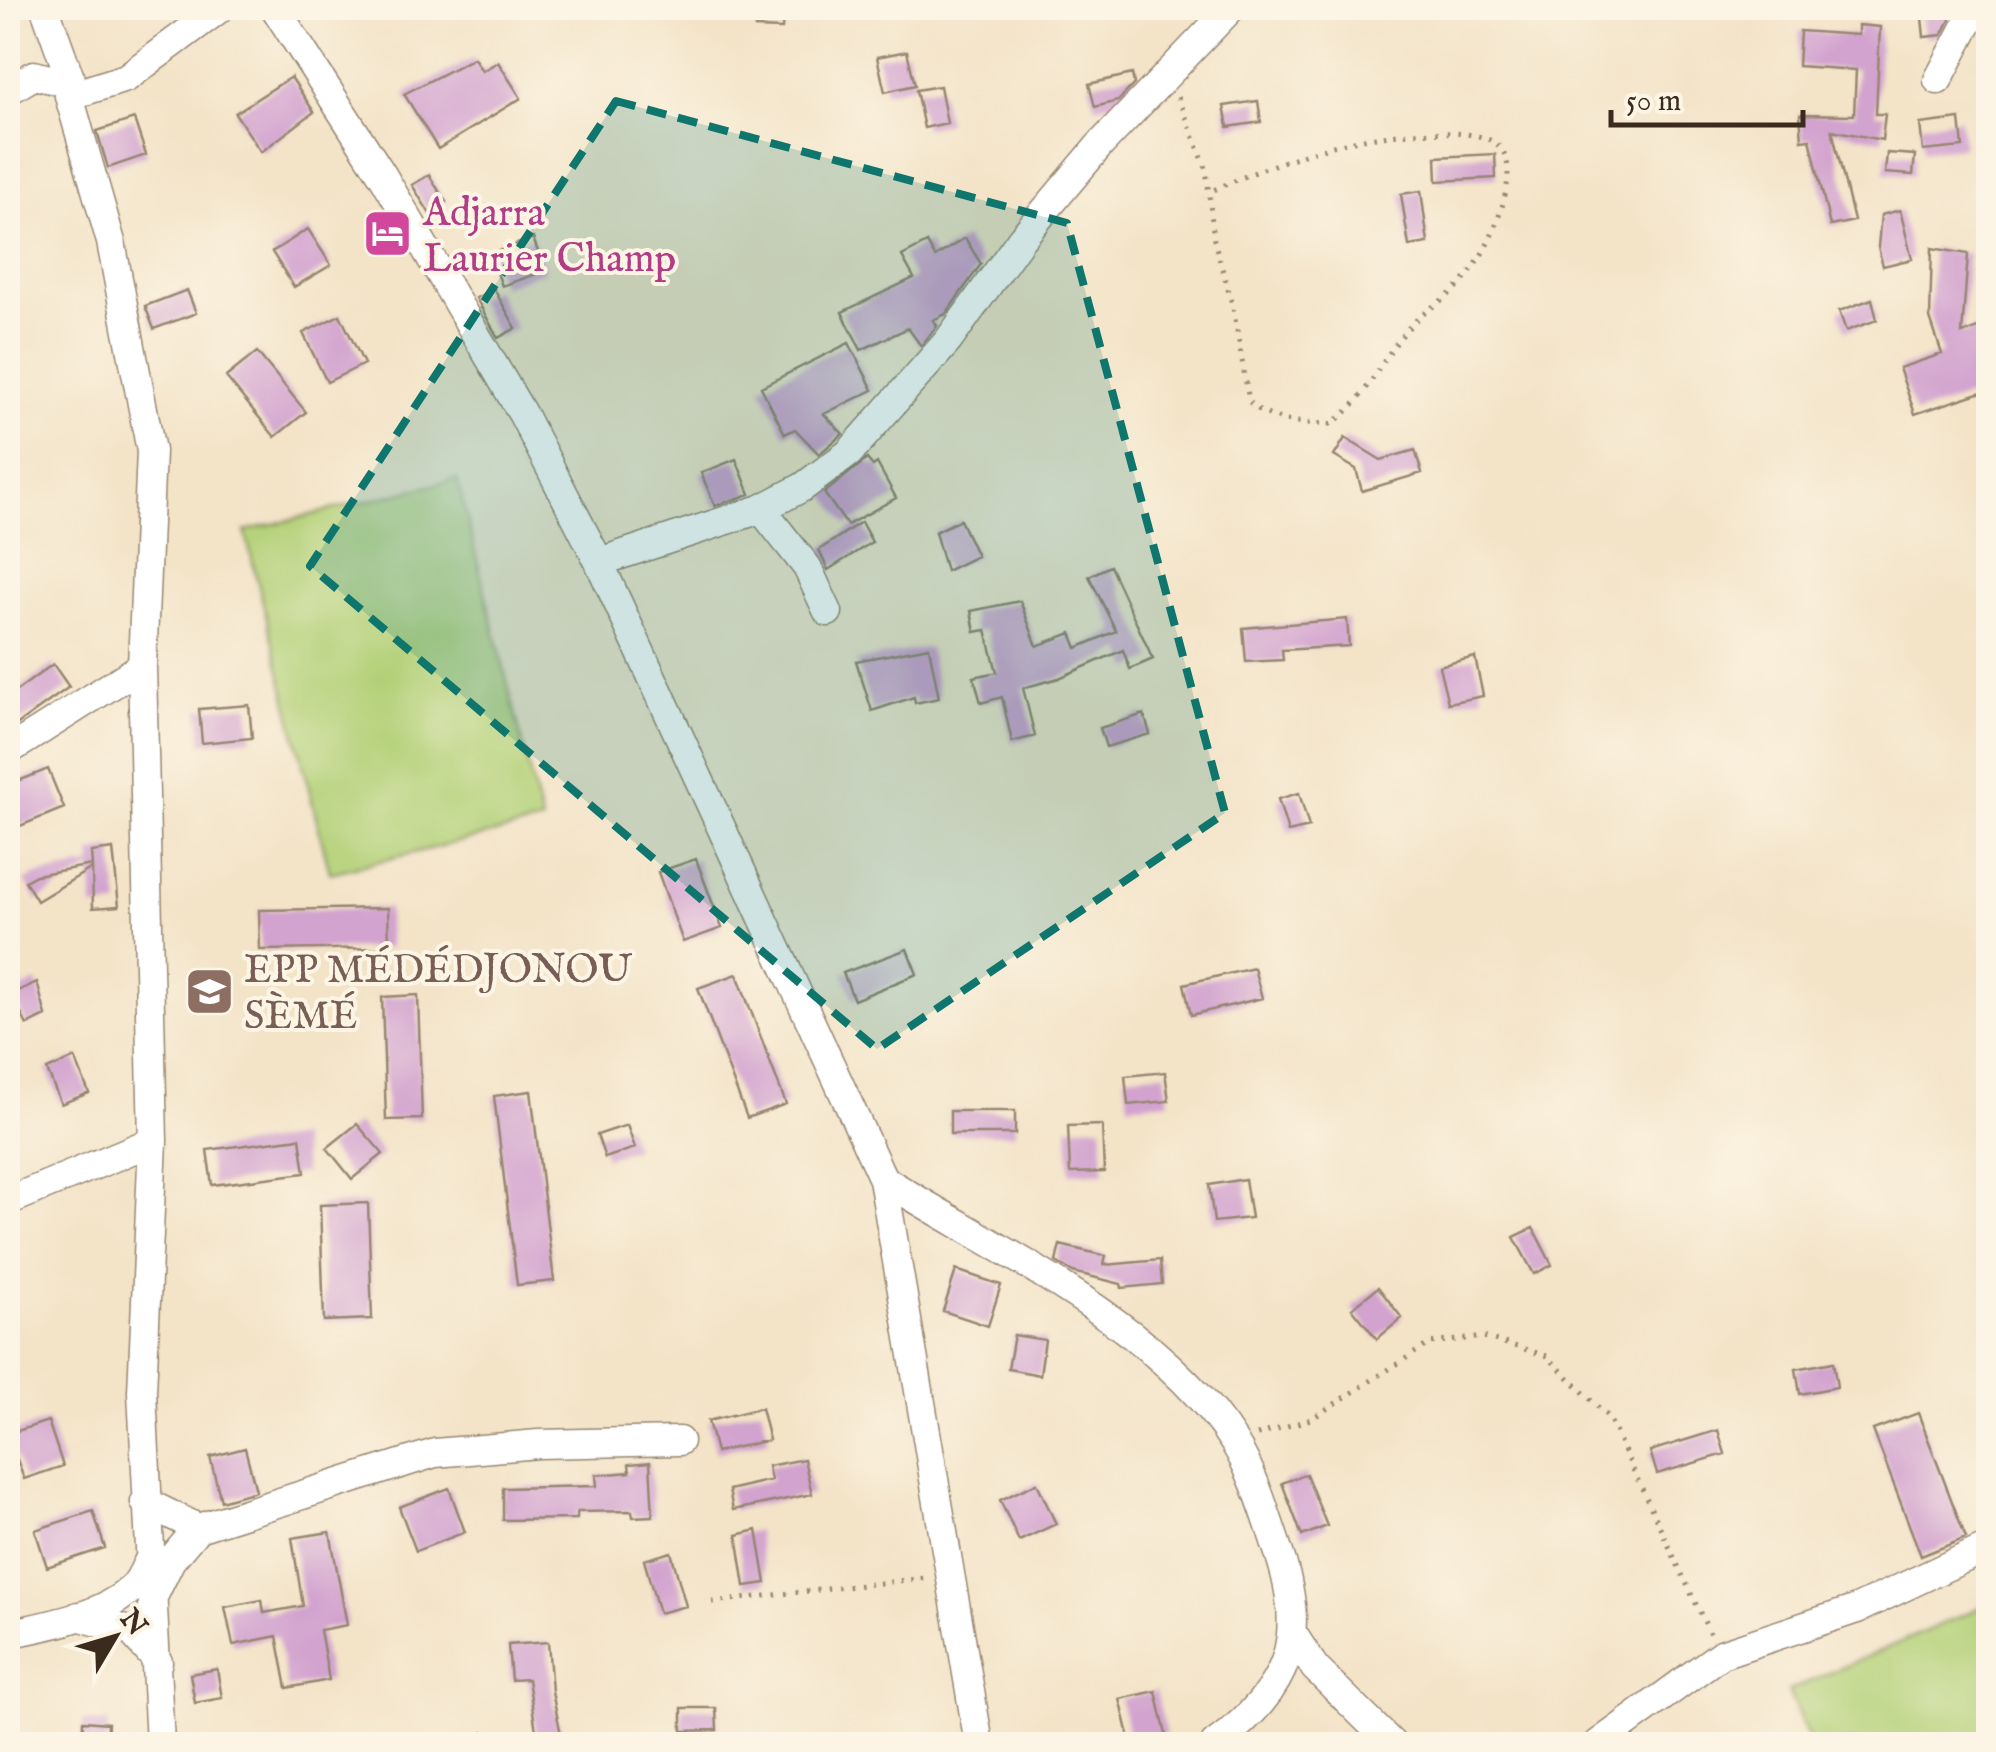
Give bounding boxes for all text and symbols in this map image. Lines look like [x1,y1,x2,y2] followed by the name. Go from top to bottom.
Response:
[1611,65,1804,127] scale bar
[1626,83,1681,121] text: 50 m
[422,189,676,286] place label: Adjarra Laurier Champ
[362,208,414,260] hotel icon: Adjarra Laurier Champ
[244,945,633,1043] place label: EPP MÉDÉDJONOU SÈMÉ
[183,965,235,1017] school or university icon: EPP MÉDÉDJONOU SÈMÉ
[65,1587,165,1687] north arrow
[111,1602,154,1643] text: N

